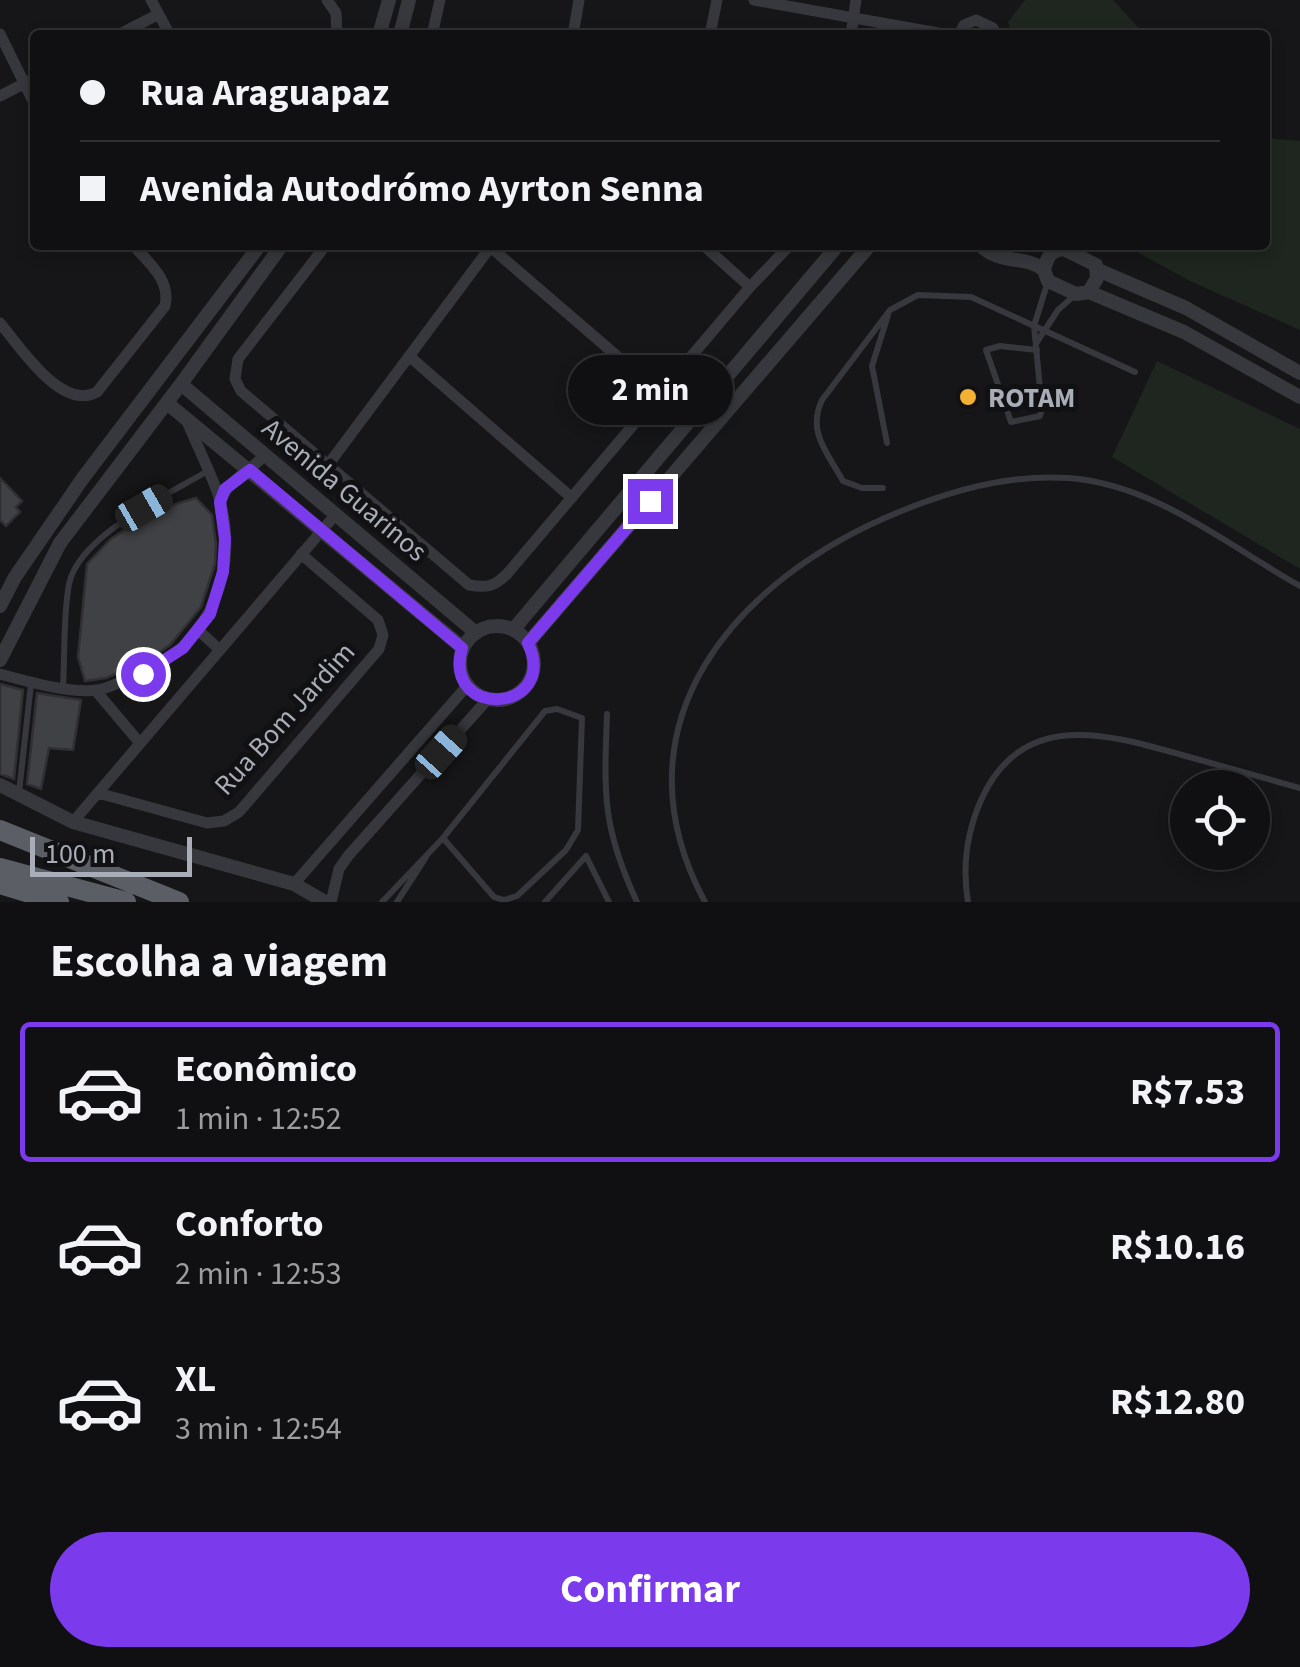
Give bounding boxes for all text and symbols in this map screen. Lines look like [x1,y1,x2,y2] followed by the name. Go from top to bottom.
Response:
[140,66,389,120] text: Rua Araguapaz
[140,162,704,216] text: Avenida Autodrómo Ayrton Senna
[568,356,732,426] callout: 2 min
[612,367,689,413] text: 2 min
[988,378,1075,418] place label: ROTAM
[957,386,979,408] marker: ROTAM
[253,409,436,571] street label: Avenida Guarinos
[628,479,673,524] route end
[111,480,177,536] car
[205,633,364,804] street label: Rua Bom Jardim
[121,652,166,697] route start
[410,720,472,784] car
[1170,770,1270,870] map controls
[1170,770,1270,870] button: locate
[30,832,192,876] scale bar
[45,834,116,874] text: 100 m
[50,930,388,994] text: Escolha a viagem
[175,1042,357,1096] text: Econômico
[55,1047,145,1137] icon: car
[1130,1065,1245,1119] text: R$7.53
[175,1096,342,1142] text: 1 min · 12:52
[175,1197,324,1251] text: Conforto
[55,1202,145,1292] icon: car
[1110,1220,1245,1274] text: R$10.16
[175,1251,342,1297] text: 2 min · 12:53
[175,1352,216,1406] text: XL
[55,1357,145,1447] icon: car
[1110,1375,1245,1429] text: R$12.80
[175,1406,342,1452] text: 3 min · 12:54
[50,1532,1250,1647] button: Confirmar

